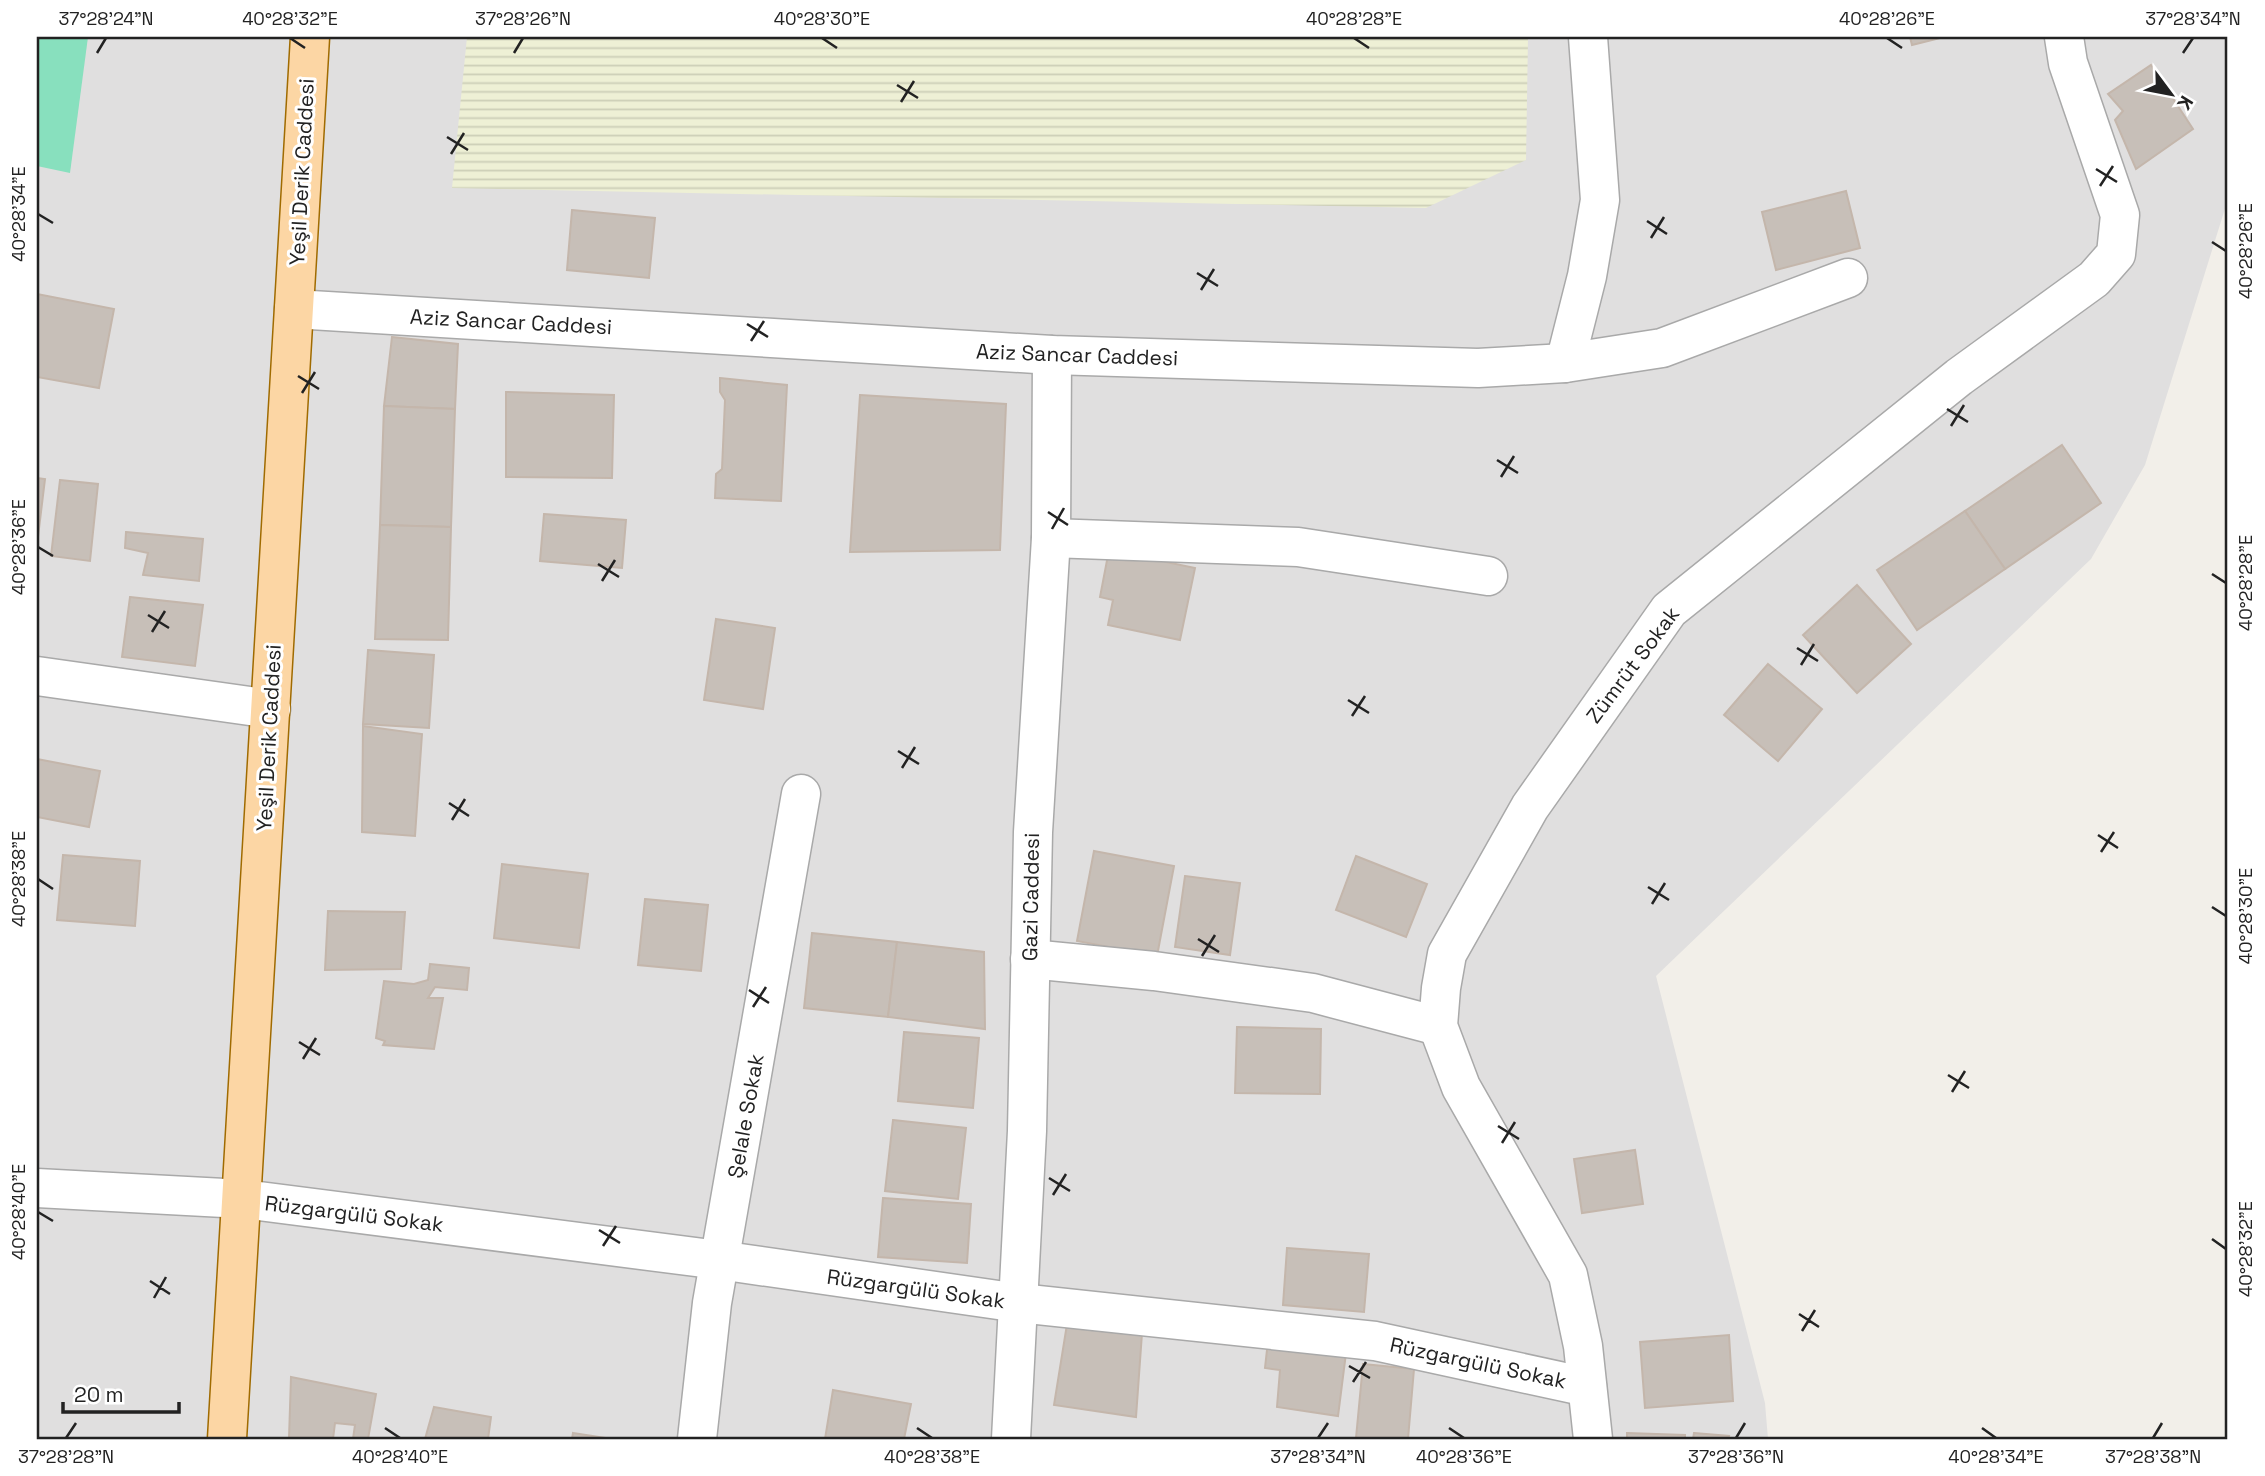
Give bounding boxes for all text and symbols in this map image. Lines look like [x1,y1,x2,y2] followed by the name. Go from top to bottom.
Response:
[59,7,154,30] text: 37°28'24"N
[242,7,338,30] text: 40°28'32"E
[475,7,571,30] text: 37°28'26"N
[774,7,870,30] text: 40°28'30"E
[1306,7,1402,30] text: 40°28'28"E
[1839,7,1935,30] text: 40°28'26"E
[2145,7,2241,30] text: 37°28'34"N
[2136,60,2206,130] north arrow
[283,78,320,266] street label: Yeşil Derik Caddesi
[2171,91,2199,114] text: K
[7,166,30,262] text: 40°28'34"E
[2234,203,2257,299] text: 40°28'26"E
[409,303,613,340] street label: Aziz Sancar Caddesi
[975,337,1179,372] street label: Aziz Sancar Caddesi
[7,499,30,595] text: 40°28'36"E
[2234,535,2257,631] text: 40°28'28"E
[1580,601,1685,728] street label: Zümrüt Sokak
[250,644,287,832] street label: Yeşil Derik Caddesi
[7,831,30,927] text: 40°28'38"E
[1016,833,1045,961] street label: Gazi Caddesi
[2234,868,2257,964] text: 40°28'30"E
[721,1052,770,1180] street label: Şelale Sokak
[7,1164,30,1260] text: 40°28'40"E
[263,1189,445,1238] street label: Rüzgargülü Sokak
[2234,1201,2257,1297] text: 40°28'32"E
[825,1263,1007,1314] street label: Rüzgargülü Sokak
[1387,1331,1569,1394] street label: Rüzgargülü Sokak
[63,1371,178,1415] scale bar
[74,1381,124,1408] text: 20 m
[18,1445,114,1468] text: 37°28'28"N
[352,1445,448,1468] text: 40°28'40"E
[884,1445,980,1468] text: 40°28'38"E
[1270,1445,1366,1468] text: 37°28'34"N
[1416,1445,1512,1468] text: 40°28'36"E
[1688,1445,1784,1468] text: 37°28'36"N
[1948,1445,2044,1468] text: 40°28'34"E
[2105,1445,2201,1468] text: 37°28'38"N

